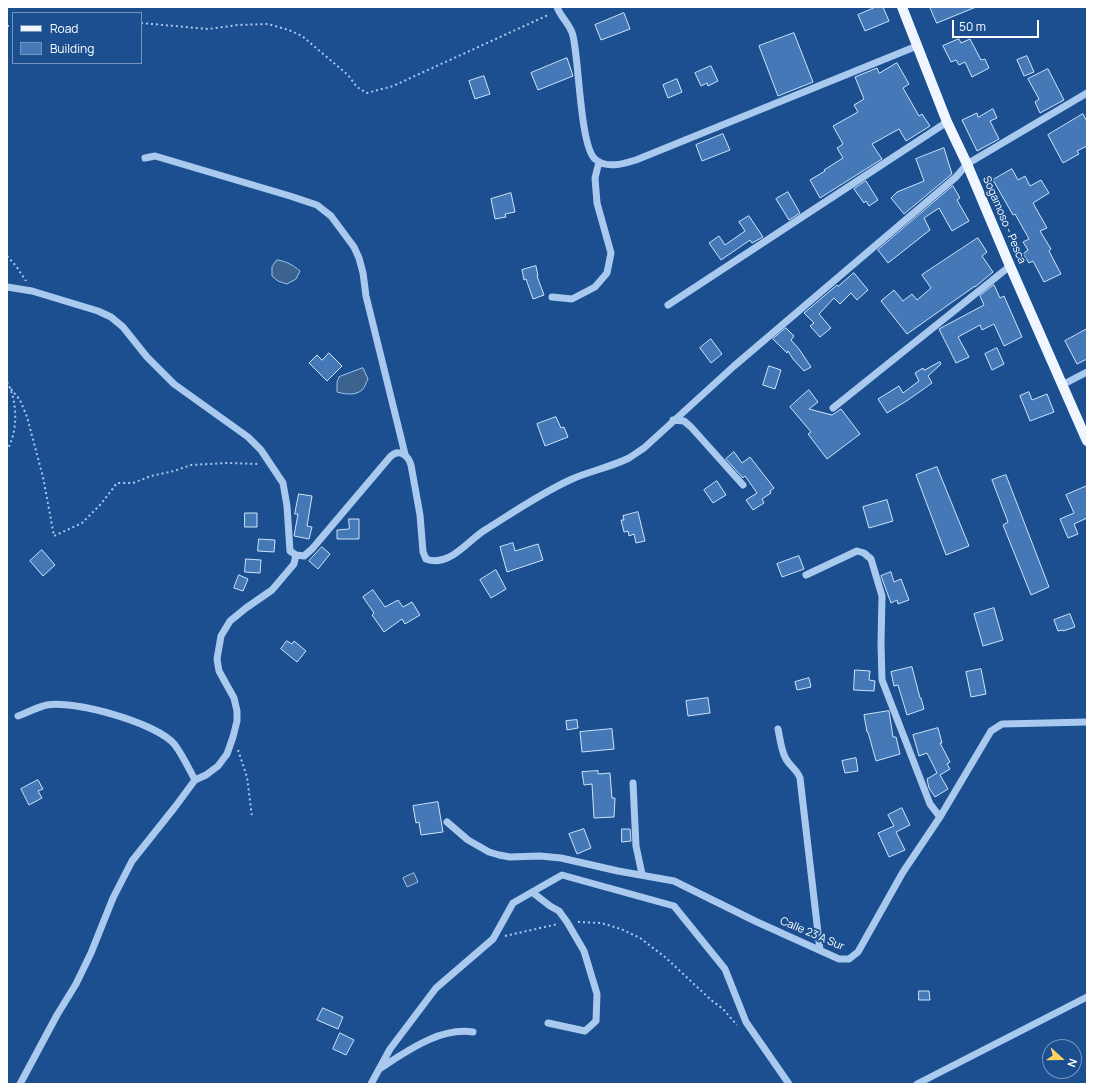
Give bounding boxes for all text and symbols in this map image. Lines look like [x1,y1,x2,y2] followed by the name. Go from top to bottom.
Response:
[12,12,142,64] legend
[954,12,1041,38] scale bar
[959,18,986,35] text: 50 m
[50,20,78,37] text: Road
[50,40,94,57] text: Building
[980,174,1028,266] street label: Sogamoso - Pesca
[778,914,846,954] street label: Calle 23 A Sur
[1042,1039,1082,1079] north arrow
[1064,1057,1081,1069] text: N

